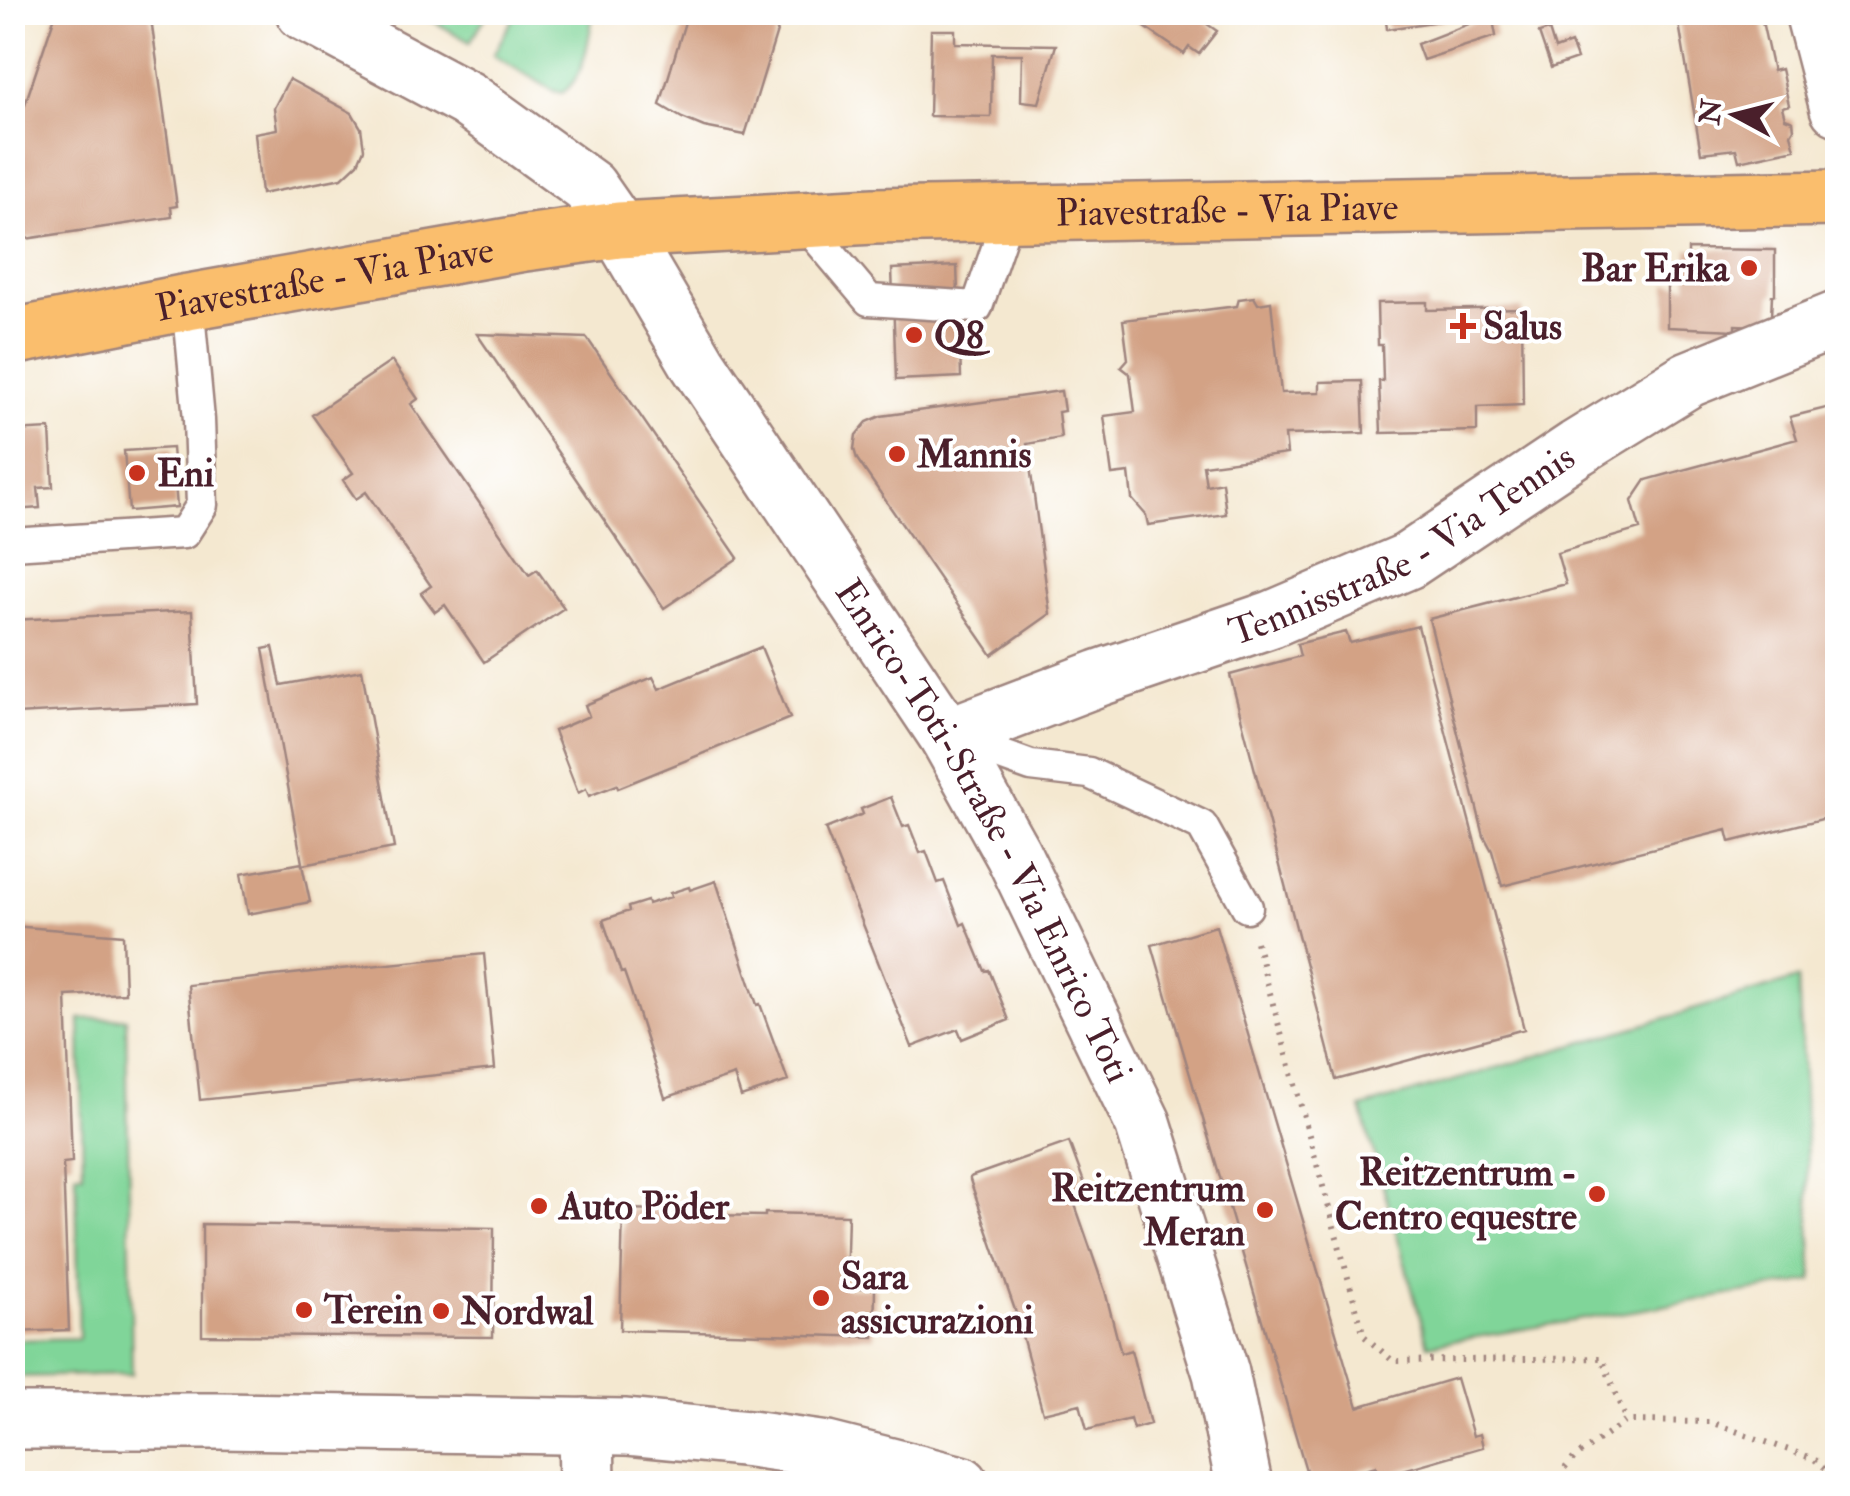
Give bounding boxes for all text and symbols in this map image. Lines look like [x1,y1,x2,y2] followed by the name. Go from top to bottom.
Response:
[1685,65,1785,165] north arrow
[1693,97,1731,128] text: N
[1055,183,1399,238] street label: Piavestraße - Via Piave
[151,226,498,333] street label: Piavestraße - Via Piave
[1581,245,1730,293] place label: Bar Erika
[1738,257,1760,279] marker: Bar Erika
[1483,303,1562,351] place label: Salus
[934,312,991,360] place label: Q8
[1452,315,1474,337] marker: Salus
[903,324,925,346] marker: Q8
[916,431,1031,479] place label: Mannis
[1223,433,1584,657] street label: Tennisstraße - Via Tennis
[886,443,908,465] marker: Mannis
[157,450,214,498] place label: Eni
[126,462,148,484] marker: Eni
[824,571,1143,1091] street label: Enrico-Toti-Straße - Via Enrico Toti
[1335,1149,1577,1241] place label: Reitzentrum - Centro equestre
[1051,1165,1246,1257] place label: Reitzentrum Meran
[557,1183,730,1231] place label: Auto Pöder
[1586,1183,1608,1205] marker: Reitzentrum - Centro equestre
[528,1195,550,1217] marker: Auto Pöder
[1254,1199,1276,1221] marker: Reitzentrum Meran
[841,1253,1034,1345] place label: Sara assicurazioni
[323,1287,423,1335] place label: Terein
[810,1287,832,1309] marker: Sara assicurazioni
[460,1288,594,1336] place label: Nordwal
[293,1299,315,1321] marker: Terein
[430,1300,452,1322] marker: Nordwal

